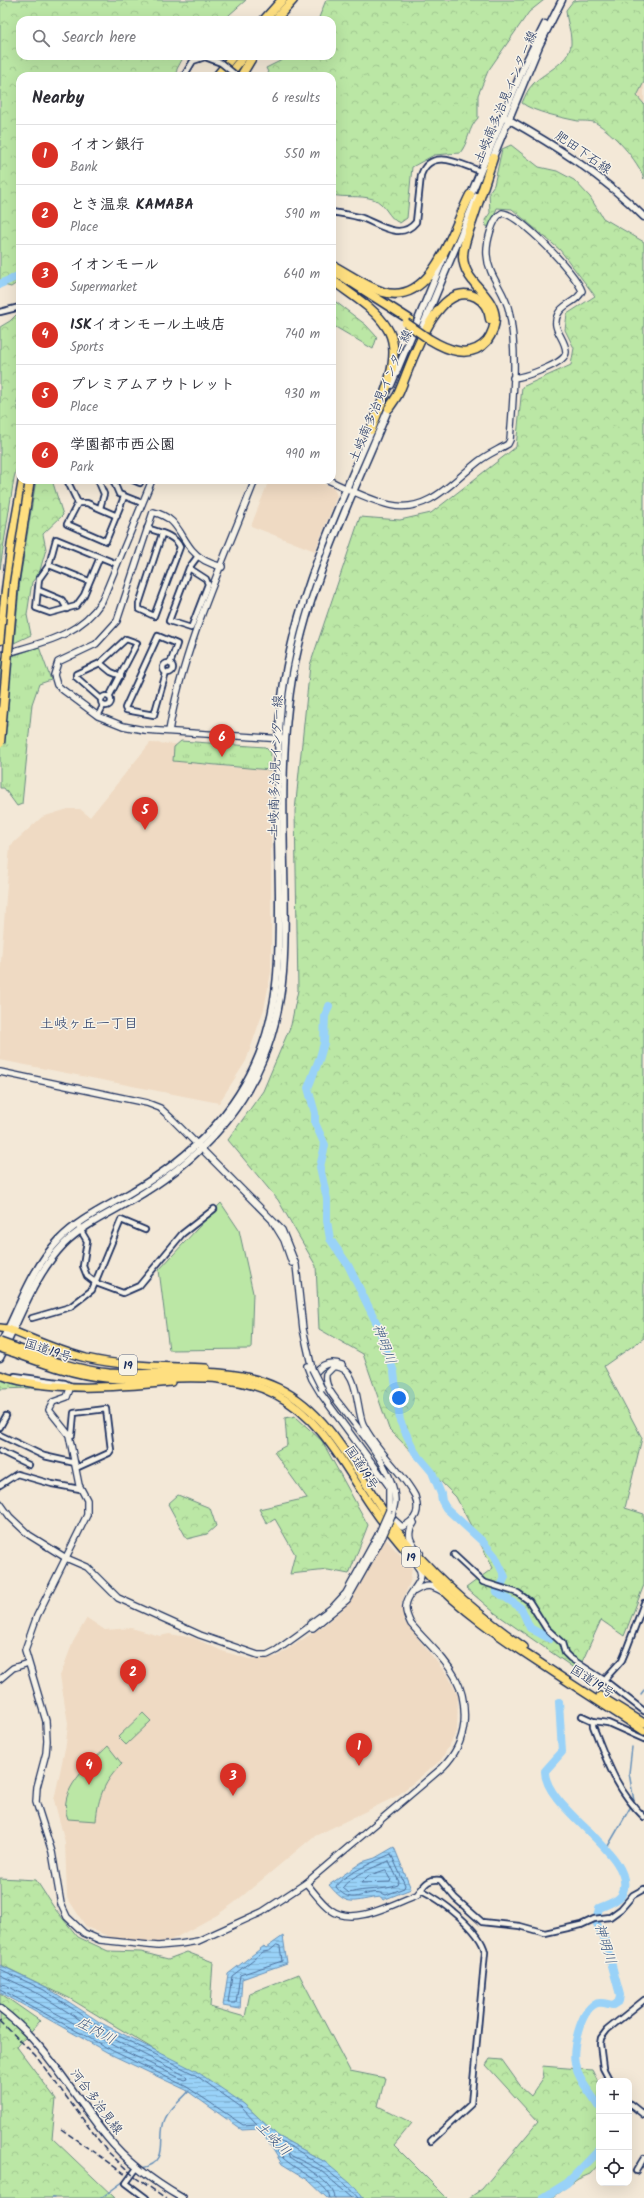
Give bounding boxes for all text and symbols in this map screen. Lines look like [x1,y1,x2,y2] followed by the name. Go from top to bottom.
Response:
[16,16,336,60] search box
[62,26,136,50] text: Search here
[468,26,544,167] street label: 土岐南多治見インター線
[30,27,52,49] icon: search
[32,85,84,112] text: Nearby
[272,88,320,109] text: 6 results
[550,126,616,181] street label: 肥田下石線
[70,133,145,157] text: イオン銀行
[43,144,47,165] text: 1
[284,144,320,165] text: 550 m
[70,157,97,178] text: Bank
[70,193,194,217] text: とき温泉 KAMABA
[41,204,49,225] text: 2
[285,204,320,225] text: 590 m
[70,217,98,238] text: Place
[70,253,159,277] text: イオンモール
[41,264,49,285] text: 3
[284,264,320,285] text: 640 m
[70,277,137,298] text: Supermarket
[70,313,226,337] text: ISKイオンモール土岐店
[41,324,49,345] text: 4
[285,324,320,345] text: 740 m
[343,325,419,466] street label: 土岐南多治見インター線
[70,337,104,358] text: Sports
[70,373,235,397] text: プレミアムアウトレット
[42,384,48,405] text: 5
[284,384,320,405] text: 930 m
[70,397,98,418] text: Place
[70,433,175,457] text: 学園都市西公園
[41,444,49,465] text: 6
[285,444,320,465] text: 990 m
[70,457,94,478] text: Park
[263,693,289,838] street label: 土岐南多治見インター線
[209,724,235,757] pin: 6
[132,797,158,830] pin: 5
[40,1013,138,1035] district label: 土岐ヶ丘一丁目
[366,1321,402,1367] water label: 神明川
[21,1333,75,1369] street label: 国道19号
[119,1355,137,1375] road number: 19
[389,1388,409,1408] your location
[339,1442,383,1494] street label: 国道19号
[402,1547,420,1567] road number: 19
[120,1659,146,1692] pin: 2
[566,1660,618,1704] street label: 国道19号
[346,1733,372,1766] pin: 1
[76,1752,102,1785] pin: 4
[220,1763,246,1796] pin: 3
[588,1921,622,1967] water label: 神明川
[72,2011,120,2051] water label: 庄内川
[64,2065,128,2140] street label: 河合多治見線
[596,2078,632,2186] map controls
[596,2078,632,2114] button: +
[596,2114,632,2150] button: −
[250,2116,296,2162] water label: 土岐川
[596,2150,632,2186] button: locate

